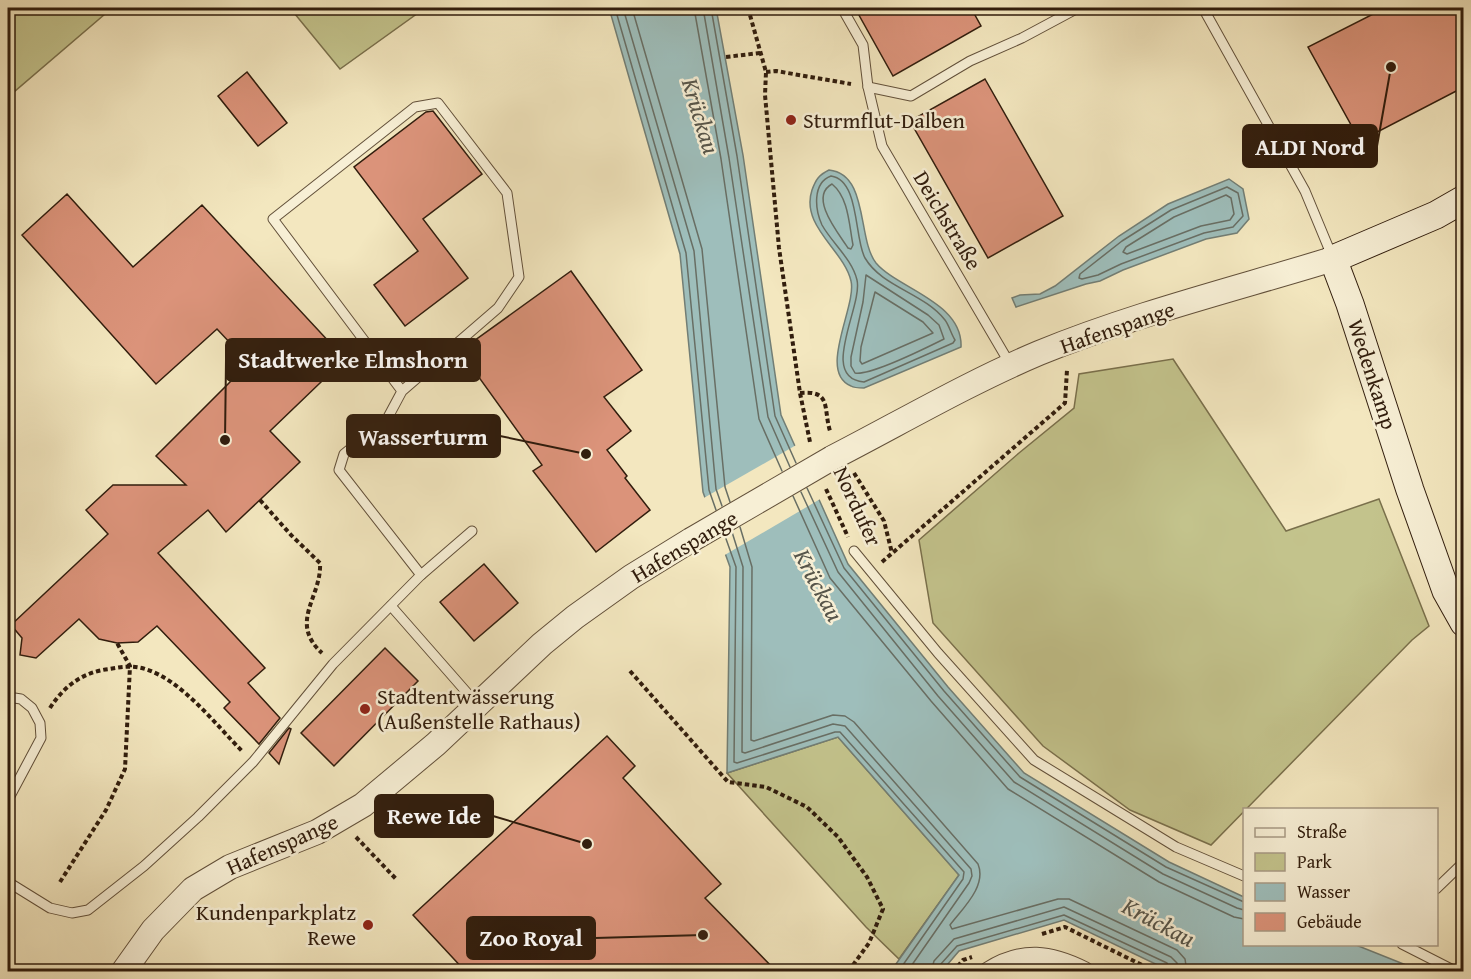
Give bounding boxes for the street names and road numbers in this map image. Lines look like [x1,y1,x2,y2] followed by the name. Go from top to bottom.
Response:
[906,164,990,276] street label: Deichstraße
[1055,292,1179,362] street label: Hafenspange
[1340,315,1406,433] street label: Wedenkamp
[826,461,890,551] street label: Nordufer
[625,502,743,590] street label: Hafenspange
[221,805,343,883] street label: Hafenspange

